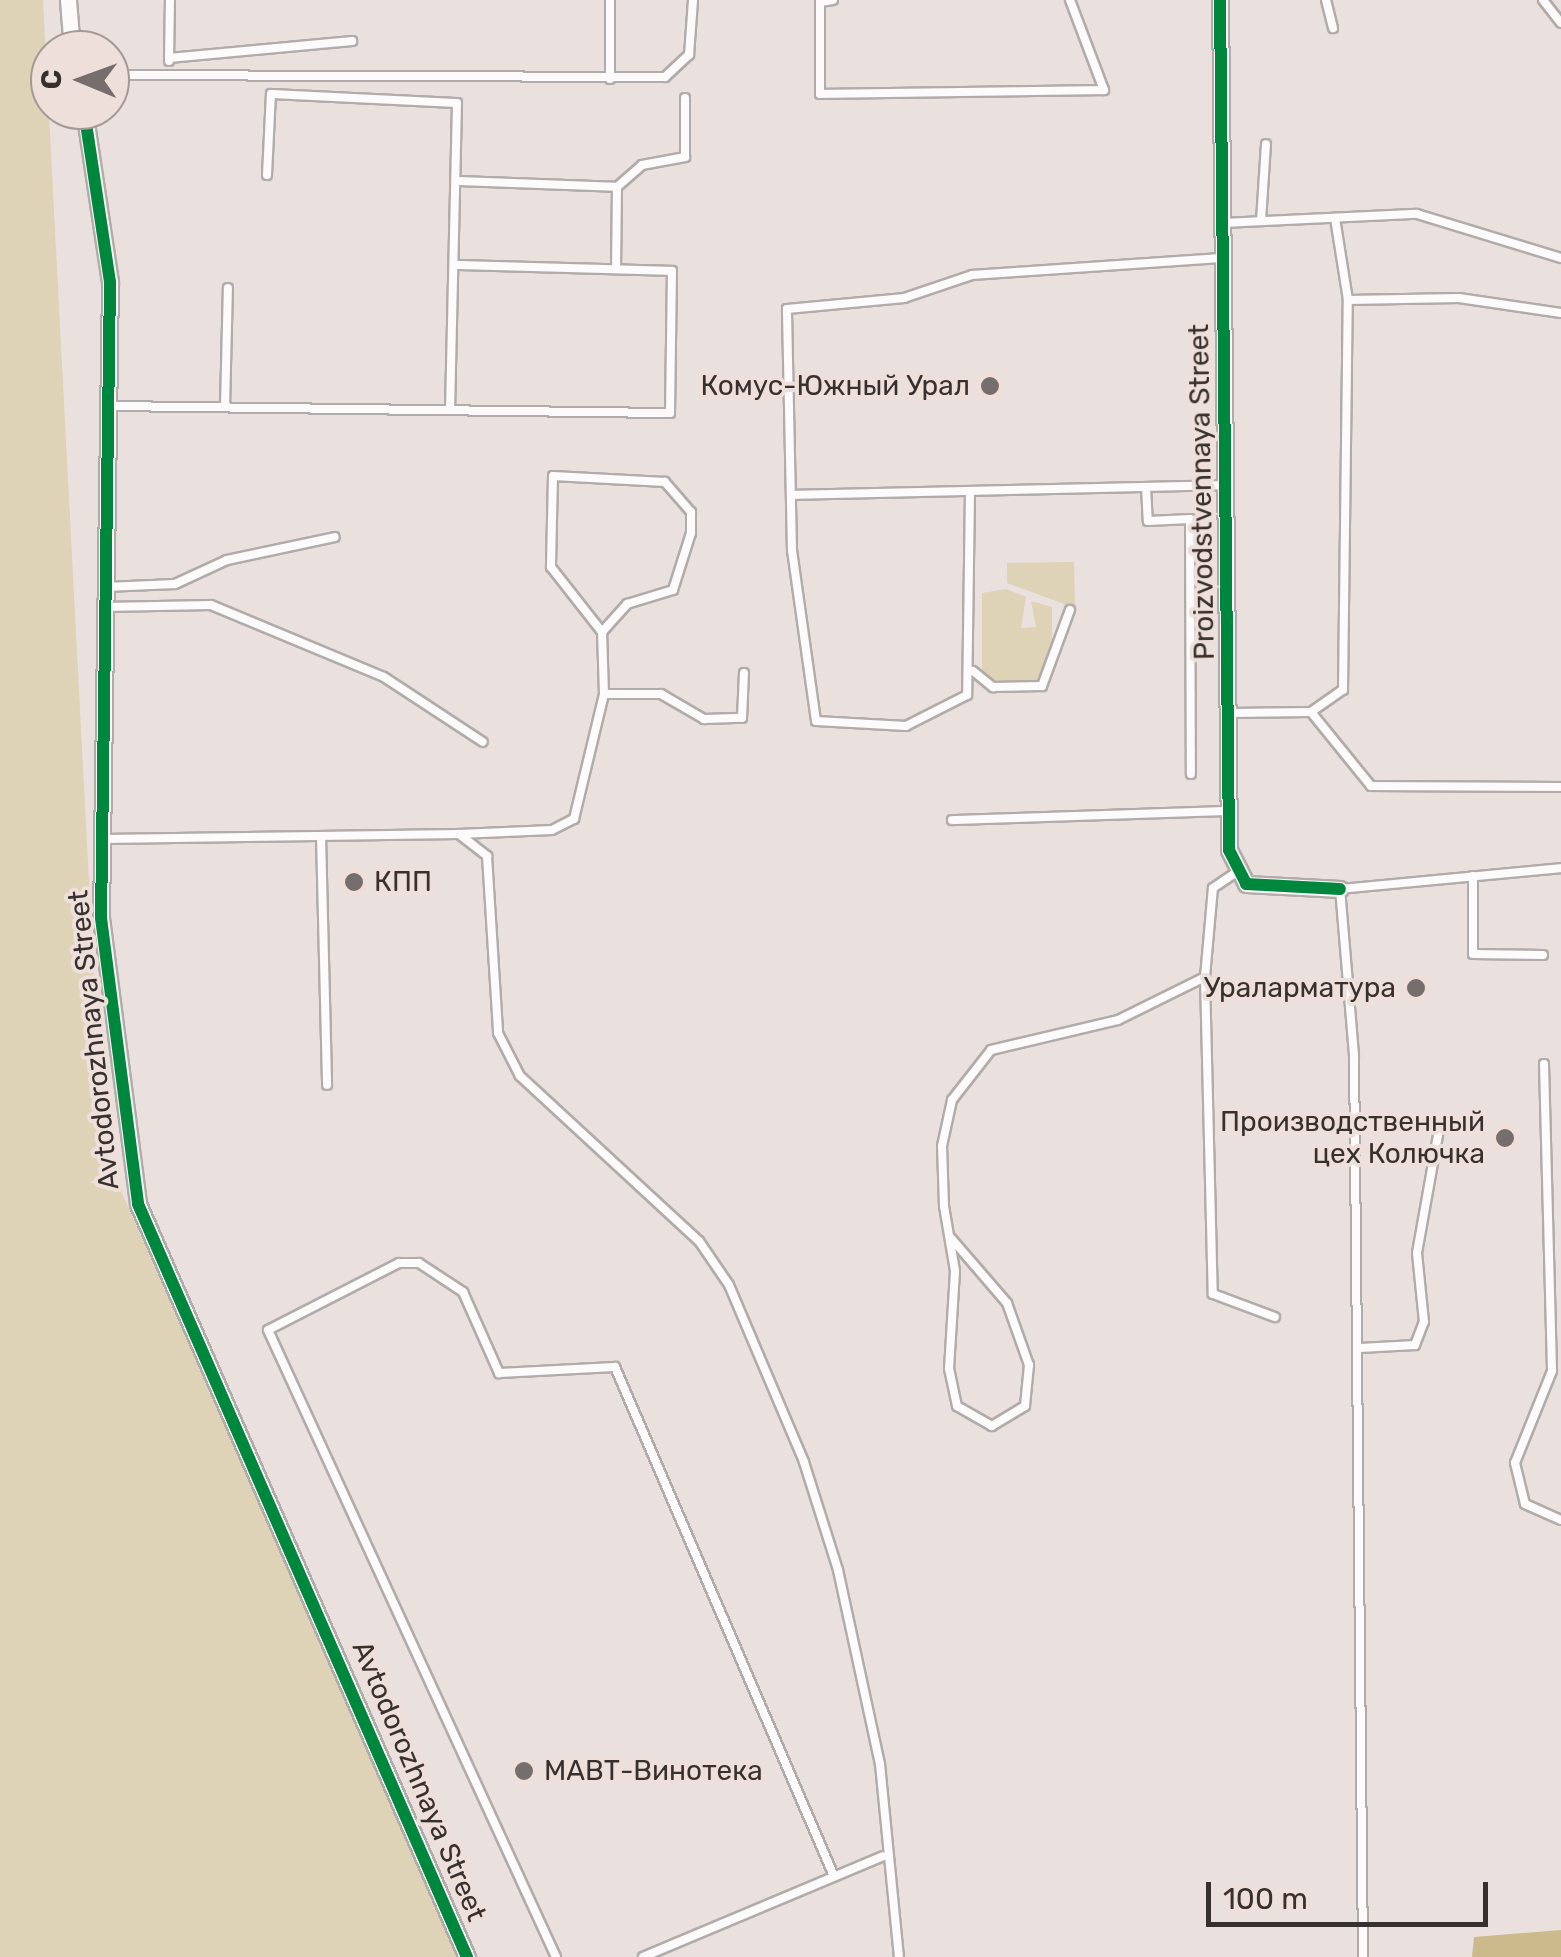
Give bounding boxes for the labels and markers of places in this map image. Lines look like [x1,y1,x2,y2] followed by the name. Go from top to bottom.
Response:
[701,369,970,403] place label: Комус-Южный Урал
[979,375,1001,397] marker: Комус-Южный Урал
[374,865,432,899] place label: КПП
[343,871,365,893] marker: КПП
[1204,971,1396,1005] place label: Ураларматура
[1405,977,1427,999] marker: Ураларматура
[1220,1105,1485,1171] place label: Производственный цех Колючка
[1494,1127,1516,1149] marker: Производственный цех Колючка
[544,1754,763,1788] place label: МАВТ-Винотека
[513,1760,535,1782] marker: МАВТ-Винотека

